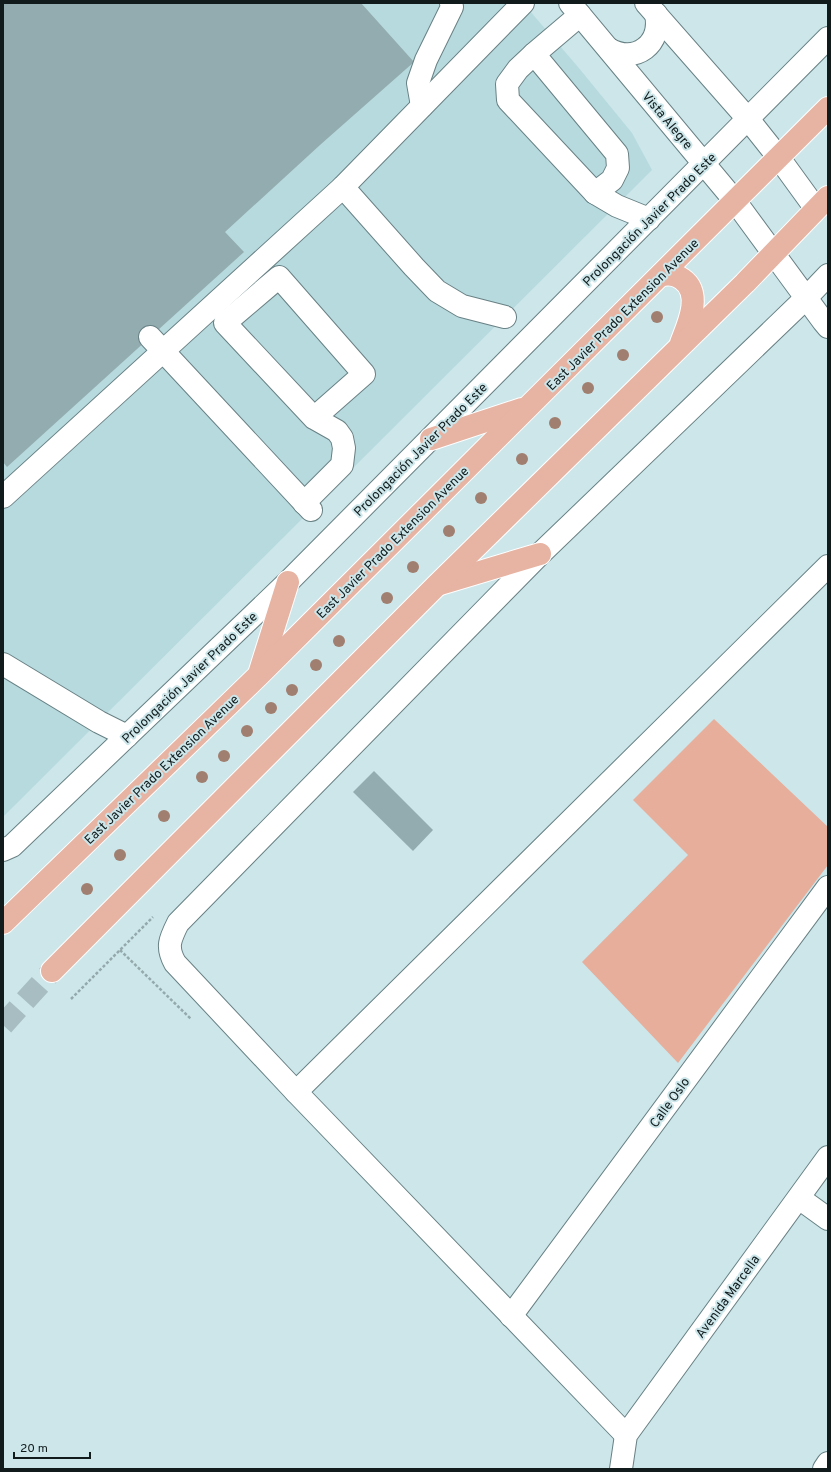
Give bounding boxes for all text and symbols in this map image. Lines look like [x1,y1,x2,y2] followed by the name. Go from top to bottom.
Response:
[638,89,695,153] street label: Vista Alegre
[580,150,720,290] street label: Prolongación Javier Prado Este
[544,236,703,395] street label: East Javier Prado Extension Avenue
[351,380,491,520] street label: Prolongación Javier Prado Este
[314,464,473,623] street label: East Javier Prado Extension Avenue
[119,609,261,747] street label: Prolongación Javier Prado Este
[82,692,243,849] street label: East Javier Prado Extension Avenue
[647,1075,694,1131] street label: Calle Oslo
[693,1253,764,1342] street label: Avenida Marcella
[14,1434,90,1460] scale bar
[20,1441,48,1457] text: 20 m

